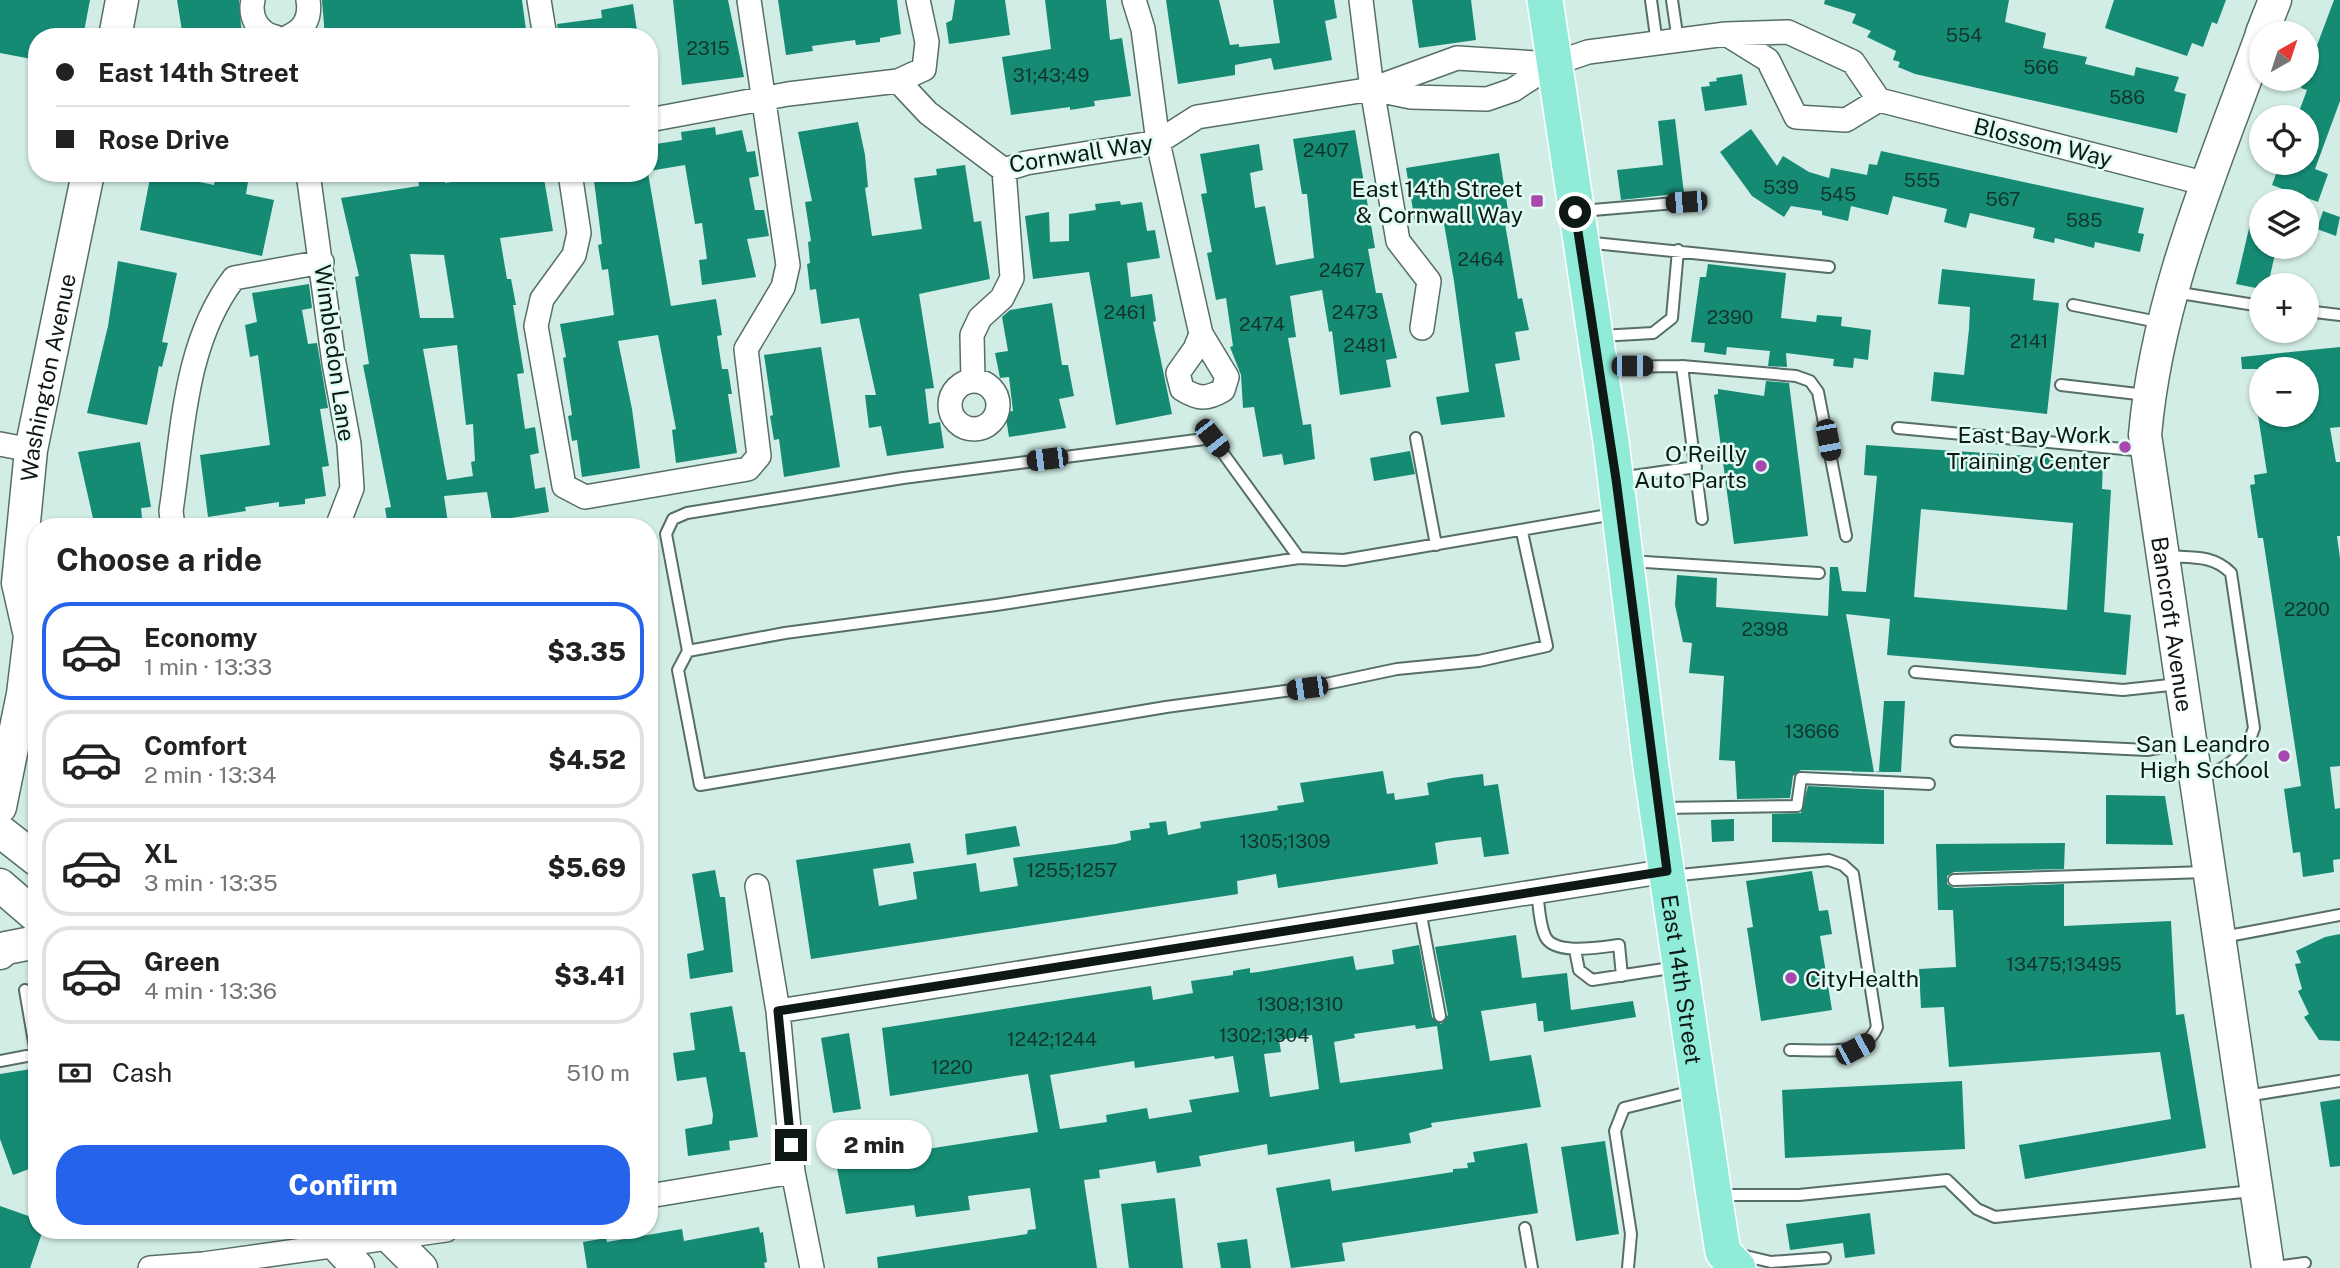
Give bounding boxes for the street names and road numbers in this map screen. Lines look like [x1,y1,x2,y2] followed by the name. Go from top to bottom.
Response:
[1971,112,2115,172] street label: Blossom Way
[1007,128,1155,178] street label: Cornwall Way
[309,263,361,443] street label: Wimbledon Lane
[15,271,81,483] street label: Washington Avenue
[2147,534,2199,714] street label: Bancroft Avenue
[1656,893,1708,1066] street label: East 14th Street

